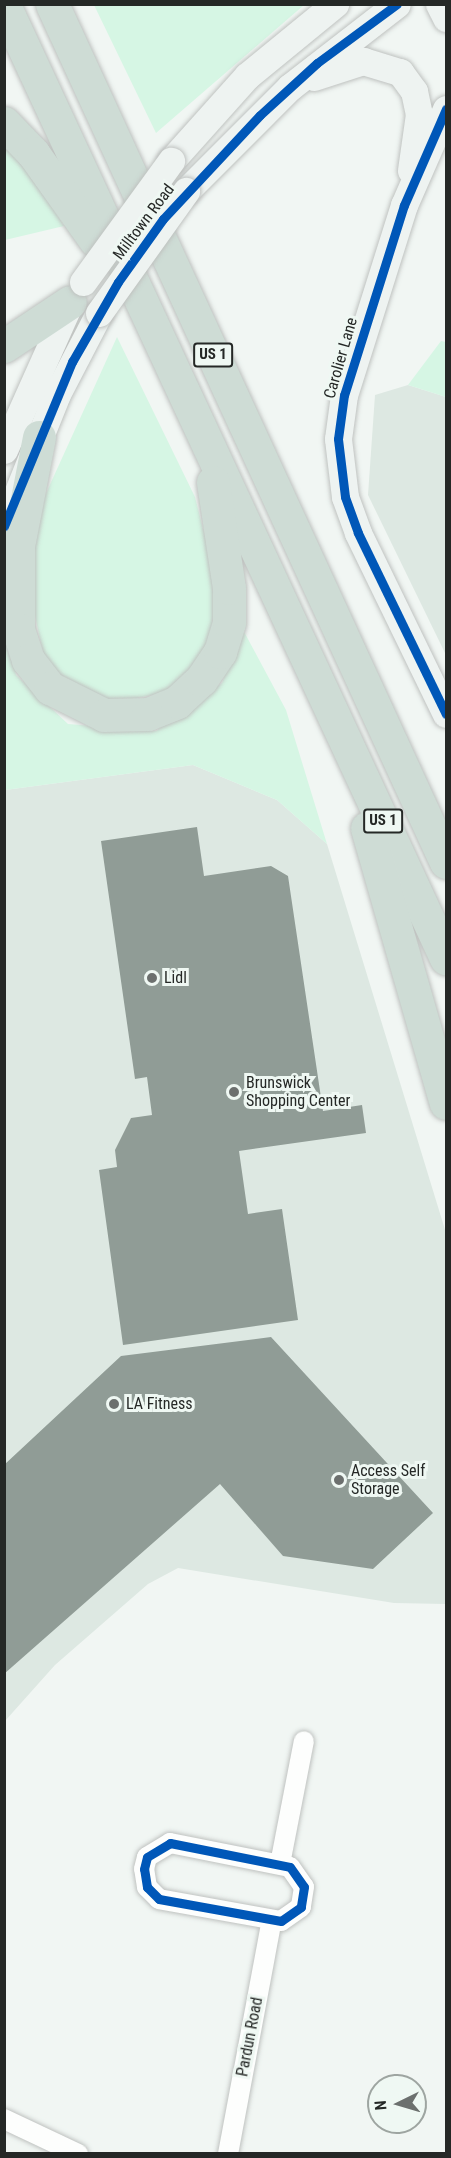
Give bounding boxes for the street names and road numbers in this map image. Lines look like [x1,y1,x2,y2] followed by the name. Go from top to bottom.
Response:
[109,180,179,264] street label: Milltown Road
[320,315,362,401] street label: Carolier Lane
[192,343,234,367] road number: US 1
[362,809,404,833] road number: US 1
[233,1996,267,2078] street label: Pardun Road

